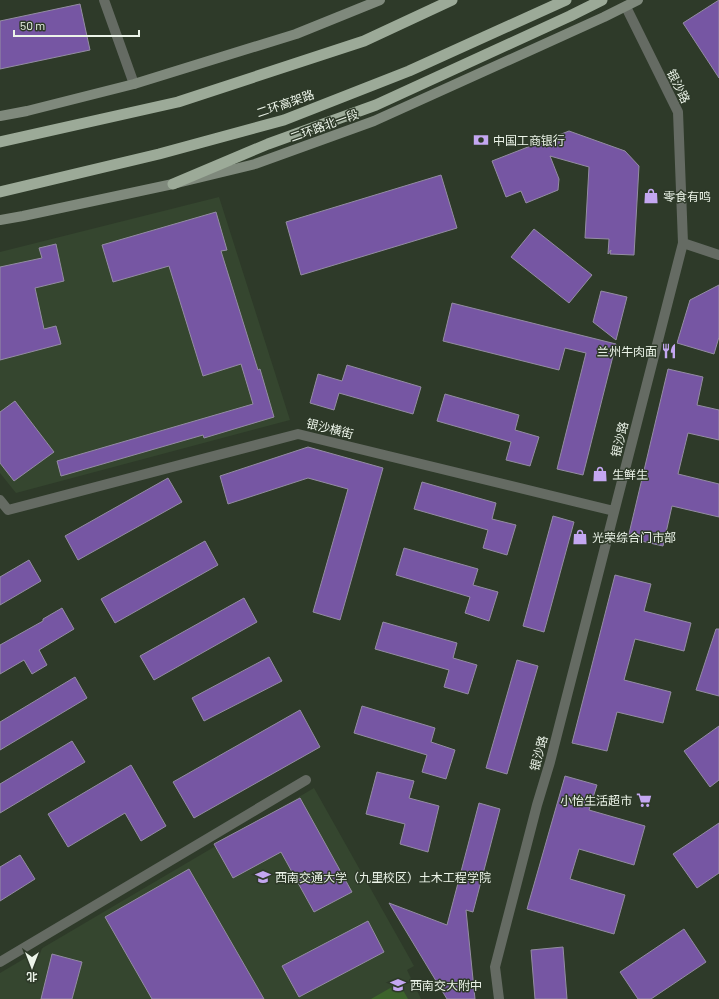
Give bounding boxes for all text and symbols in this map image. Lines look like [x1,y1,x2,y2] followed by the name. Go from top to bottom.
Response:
[14,12,139,38] scale bar
[20,18,45,32] text: 50 m
[665,67,693,105] street label: 银沙路
[254,87,316,119] street label: 二环高架路
[288,106,360,144] street label: 二环路北一段
[472,131,490,149] bank icon: 中国工商银行
[493,133,565,147] place label: 中国工商银行
[642,187,660,205] shop icon: 零食有鸣
[663,189,711,203] place label: 零食有鸣
[660,342,678,360] restaurant icon: 兰州牛肉面
[597,344,657,358] place label: 兰州牛肉面
[305,415,355,441] street label: 银沙横街
[608,420,630,458] street label: 银沙路
[591,465,609,483] shop icon: 生鲜生
[612,467,648,481] place label: 生鲜生
[571,528,589,546] shop icon: 光荣综合门市部
[592,530,676,544] place label: 光荣综合门市部
[527,734,549,772] street label: 银沙路
[635,791,653,809] supermarket icon: 小怡生活超市
[560,793,632,807] place label: 小怡生活超市
[254,868,272,886] school or university icon: 西南交通大学（九里校区）土木工程学院
[275,870,491,884] place label: 西南交通大学（九里校区）土木工程学院
[12,947,52,987] north arrow
[27,971,38,984] text: 北
[389,976,407,994] school or university icon: 西南交大附中
[410,978,482,992] place label: 西南交大附中

